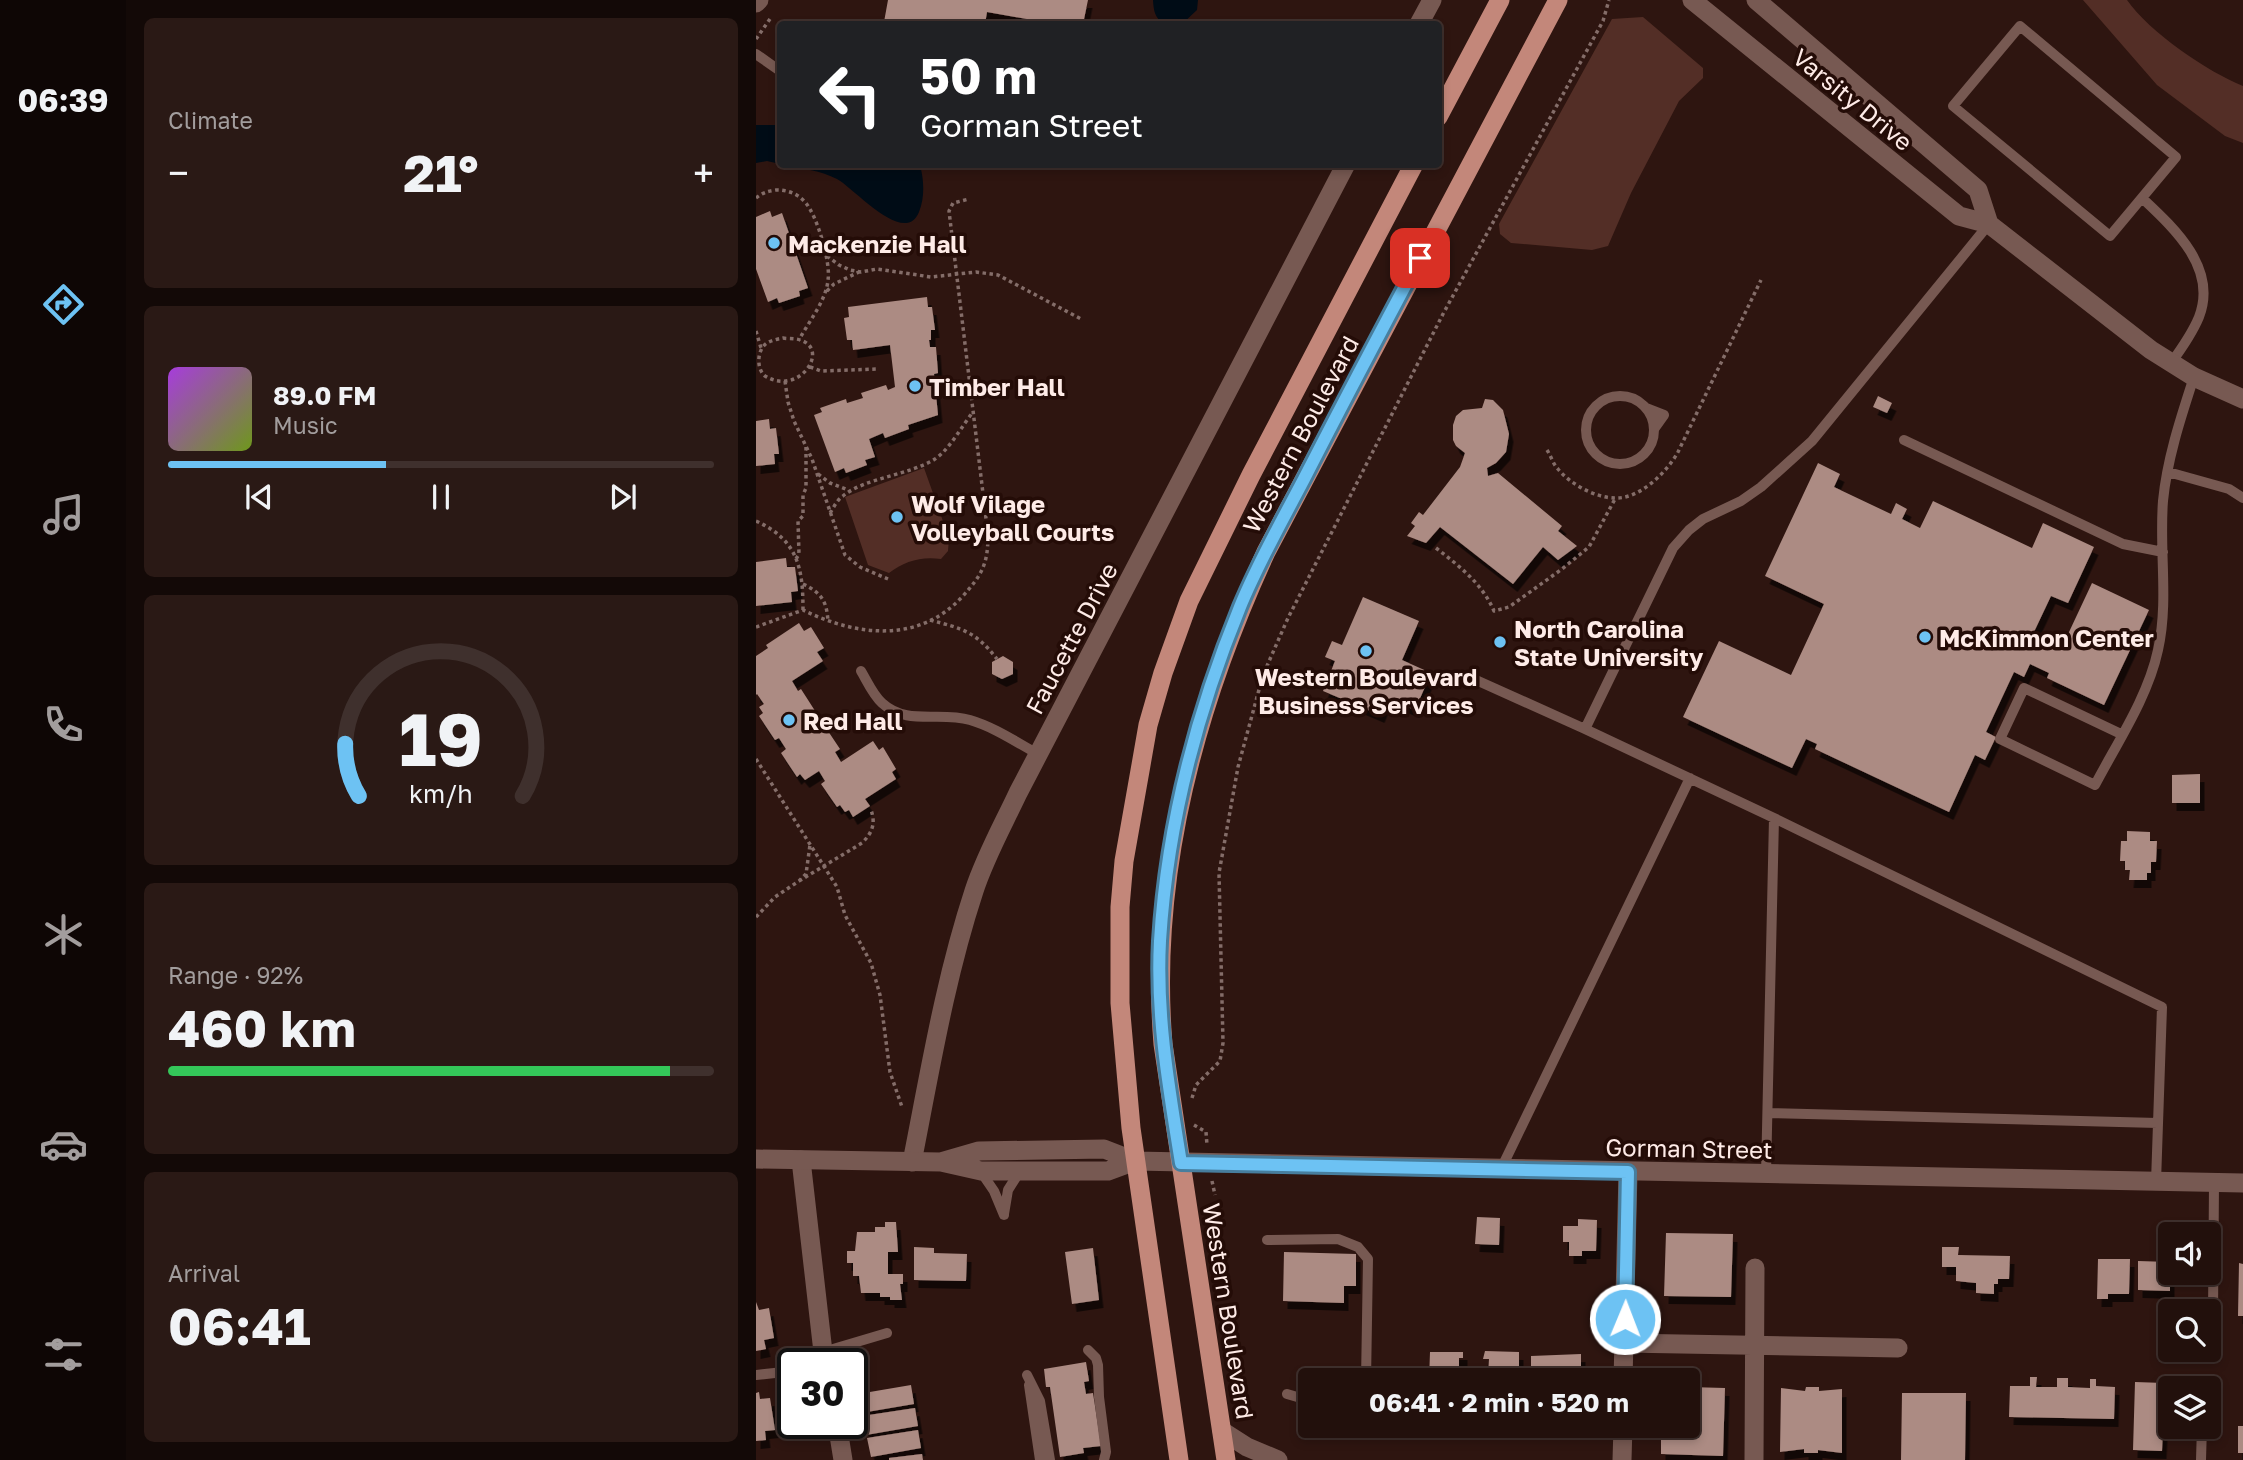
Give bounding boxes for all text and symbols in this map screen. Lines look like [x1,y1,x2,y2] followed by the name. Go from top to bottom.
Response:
[1787,42,1919,156] street label: Varsity Drive
[920,46,1037,105] text: 50 m
[805,49,896,140] icon: left
[17,81,109,119] text: 06:39
[168,106,253,134] text: Climate
[920,106,1143,144] text: Gorman Street
[403,141,479,203] text: 21°
[168,150,189,195] text: −
[693,150,714,195] text: +
[1390,228,1450,288] pin
[788,229,966,258] place label: Mackenzie Hall
[766,235,782,251] marker: Mackenzie Hall
[1401,239,1439,277] icon: arrive
[39,280,88,329] icon: directions
[1236,331,1364,537] street label: Western Boulevard
[929,372,1065,401] place label: Timber Hall
[907,378,923,394] marker: Timber Hall
[273,380,376,411] text: 89.0 FM
[273,411,338,439] text: Music
[240,478,278,516] icon: previous
[422,478,460,516] icon: pause
[604,478,642,516] icon: next
[911,489,1114,546] place label: Wolf Vilage Volleyball Courts
[39,490,88,539] icon: music
[889,509,905,525] marker: Wolf Vilage Volleyball Courts
[1019,557,1123,719] street label: Faucette Drive
[1514,614,1704,671] place label: North Carolina State University
[1939,623,2154,652] place label: McKimmon Center
[1917,629,1933,645] marker: McKimmon Center
[1492,634,1508,650] marker: North Carolina State University
[1358,643,1374,659] marker: Western Boulevard Business Services
[1255,662,1477,719] place label: Western Boulevard Business Services
[399,695,483,782] text: 19
[39,700,88,749] icon: phone
[803,706,902,735] place label: Red Hall
[781,712,797,728] marker: Red Hall
[409,778,473,809] text: km/h
[39,910,88,959] icon: climate
[168,961,303,989] text: Range · 92%
[168,996,356,1058] text: 460 km
[39,1120,88,1169] icon: car
[1605,1132,1773,1164] street label: Gorman Street
[1198,1201,1260,1421] street label: Western Boulevard
[2158,1222,2221,1439] map controls
[2158,1222,2221,1285] button: sound
[168,1259,240,1287] text: Arrival
[1588,1282,1662,1356] position arrow
[168,1294,311,1356] text: 06:41
[2158,1299,2221,1362] button: search
[39,1330,88,1379] icon: filters
[777,1348,868,1439] speed limit sign: 30
[2158,1376,2221,1439] button: layers
[1369,1387,1629,1418] text: 06:41 · 2 min · 520 m

